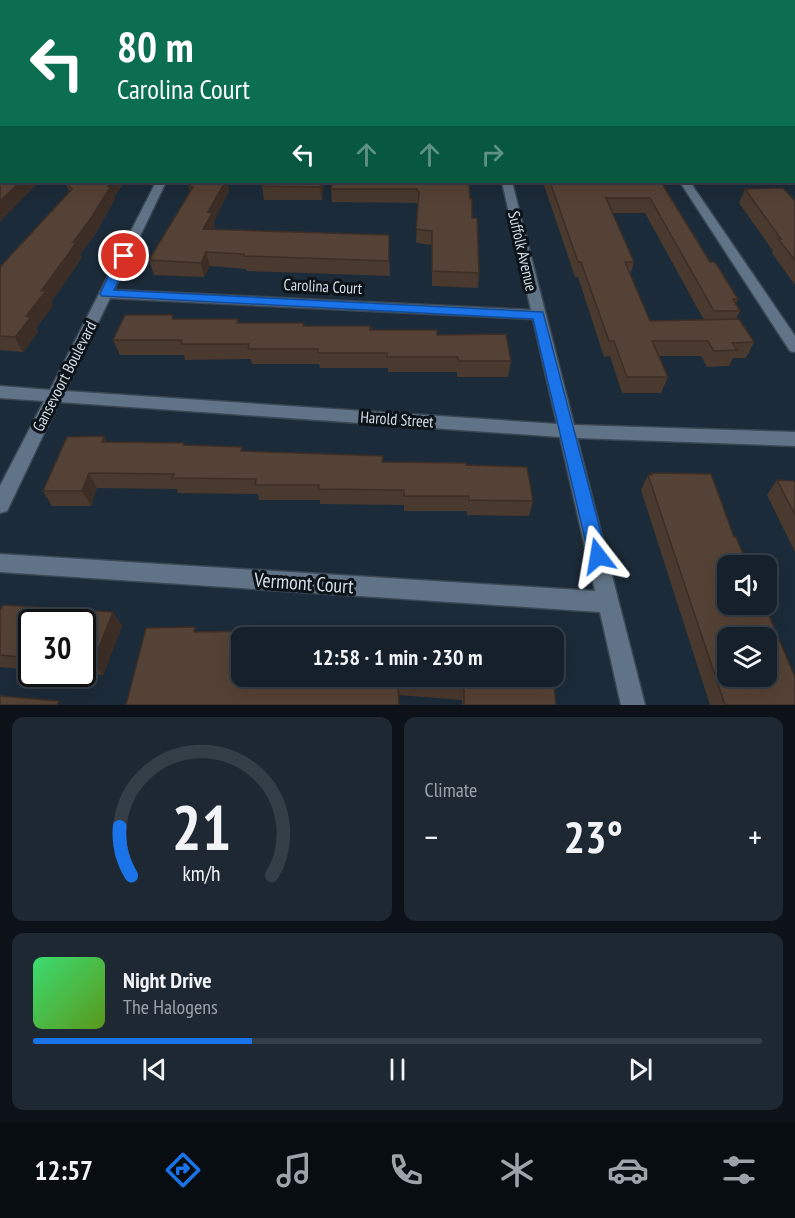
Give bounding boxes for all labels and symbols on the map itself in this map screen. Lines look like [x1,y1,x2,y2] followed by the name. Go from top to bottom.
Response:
[504,209,542,293] street label: Suffolk Avenue
[98,230,149,281] pin
[283,274,363,298] street label: Carolina Court
[28,317,100,434] street label: Gansevoort Boulevard
[360,406,435,432] street label: Harold Street
[566,524,630,588] position arrow
[252,566,355,599] street label: Vermont Court
[18,609,96,687] speed limit sign: 30

